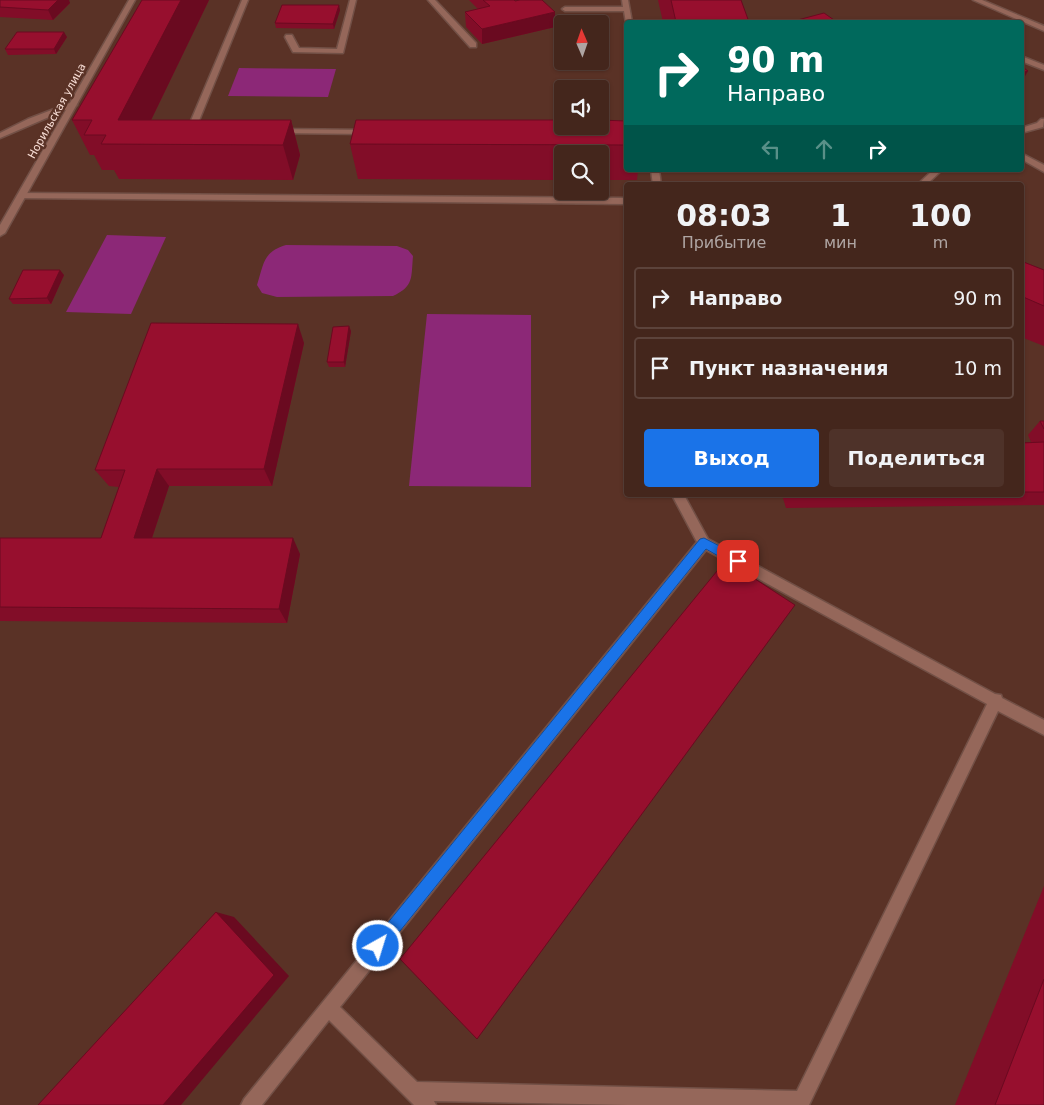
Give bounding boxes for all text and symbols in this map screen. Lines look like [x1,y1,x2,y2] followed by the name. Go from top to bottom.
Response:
[554,15,609,70] north arrow
[554,15,609,200] map controls
[644,40,709,105] icon: right
[727,40,824,80] text: 90 m
[25,61,89,161] street label: Норильская улица
[554,80,609,135] button: sound
[727,81,825,106] text: Направо
[757,135,785,163] icon: left
[810,135,838,163] icon: ahead
[863,135,891,163] icon: right
[554,145,609,200] button: search
[676,198,772,233] text: 08:03
[830,198,851,233] text: 1
[909,198,972,233] text: 100
[682,233,766,252] text: Прибытие
[824,233,857,252] text: мин
[933,233,948,252] text: m
[646,284,674,312] icon: right
[689,287,782,309] text: Направо
[953,287,1002,309] text: 90 m
[646,354,674,382] icon: arrive
[689,357,888,379] text: Пункт назначения
[953,357,1002,379] text: 10 m
[644,429,819,487] button: Выход
[829,429,1004,487] button: Поделиться
[717,540,759,582] pin
[724,547,752,575] icon: arrive
[351,919,403,971] position arrow

